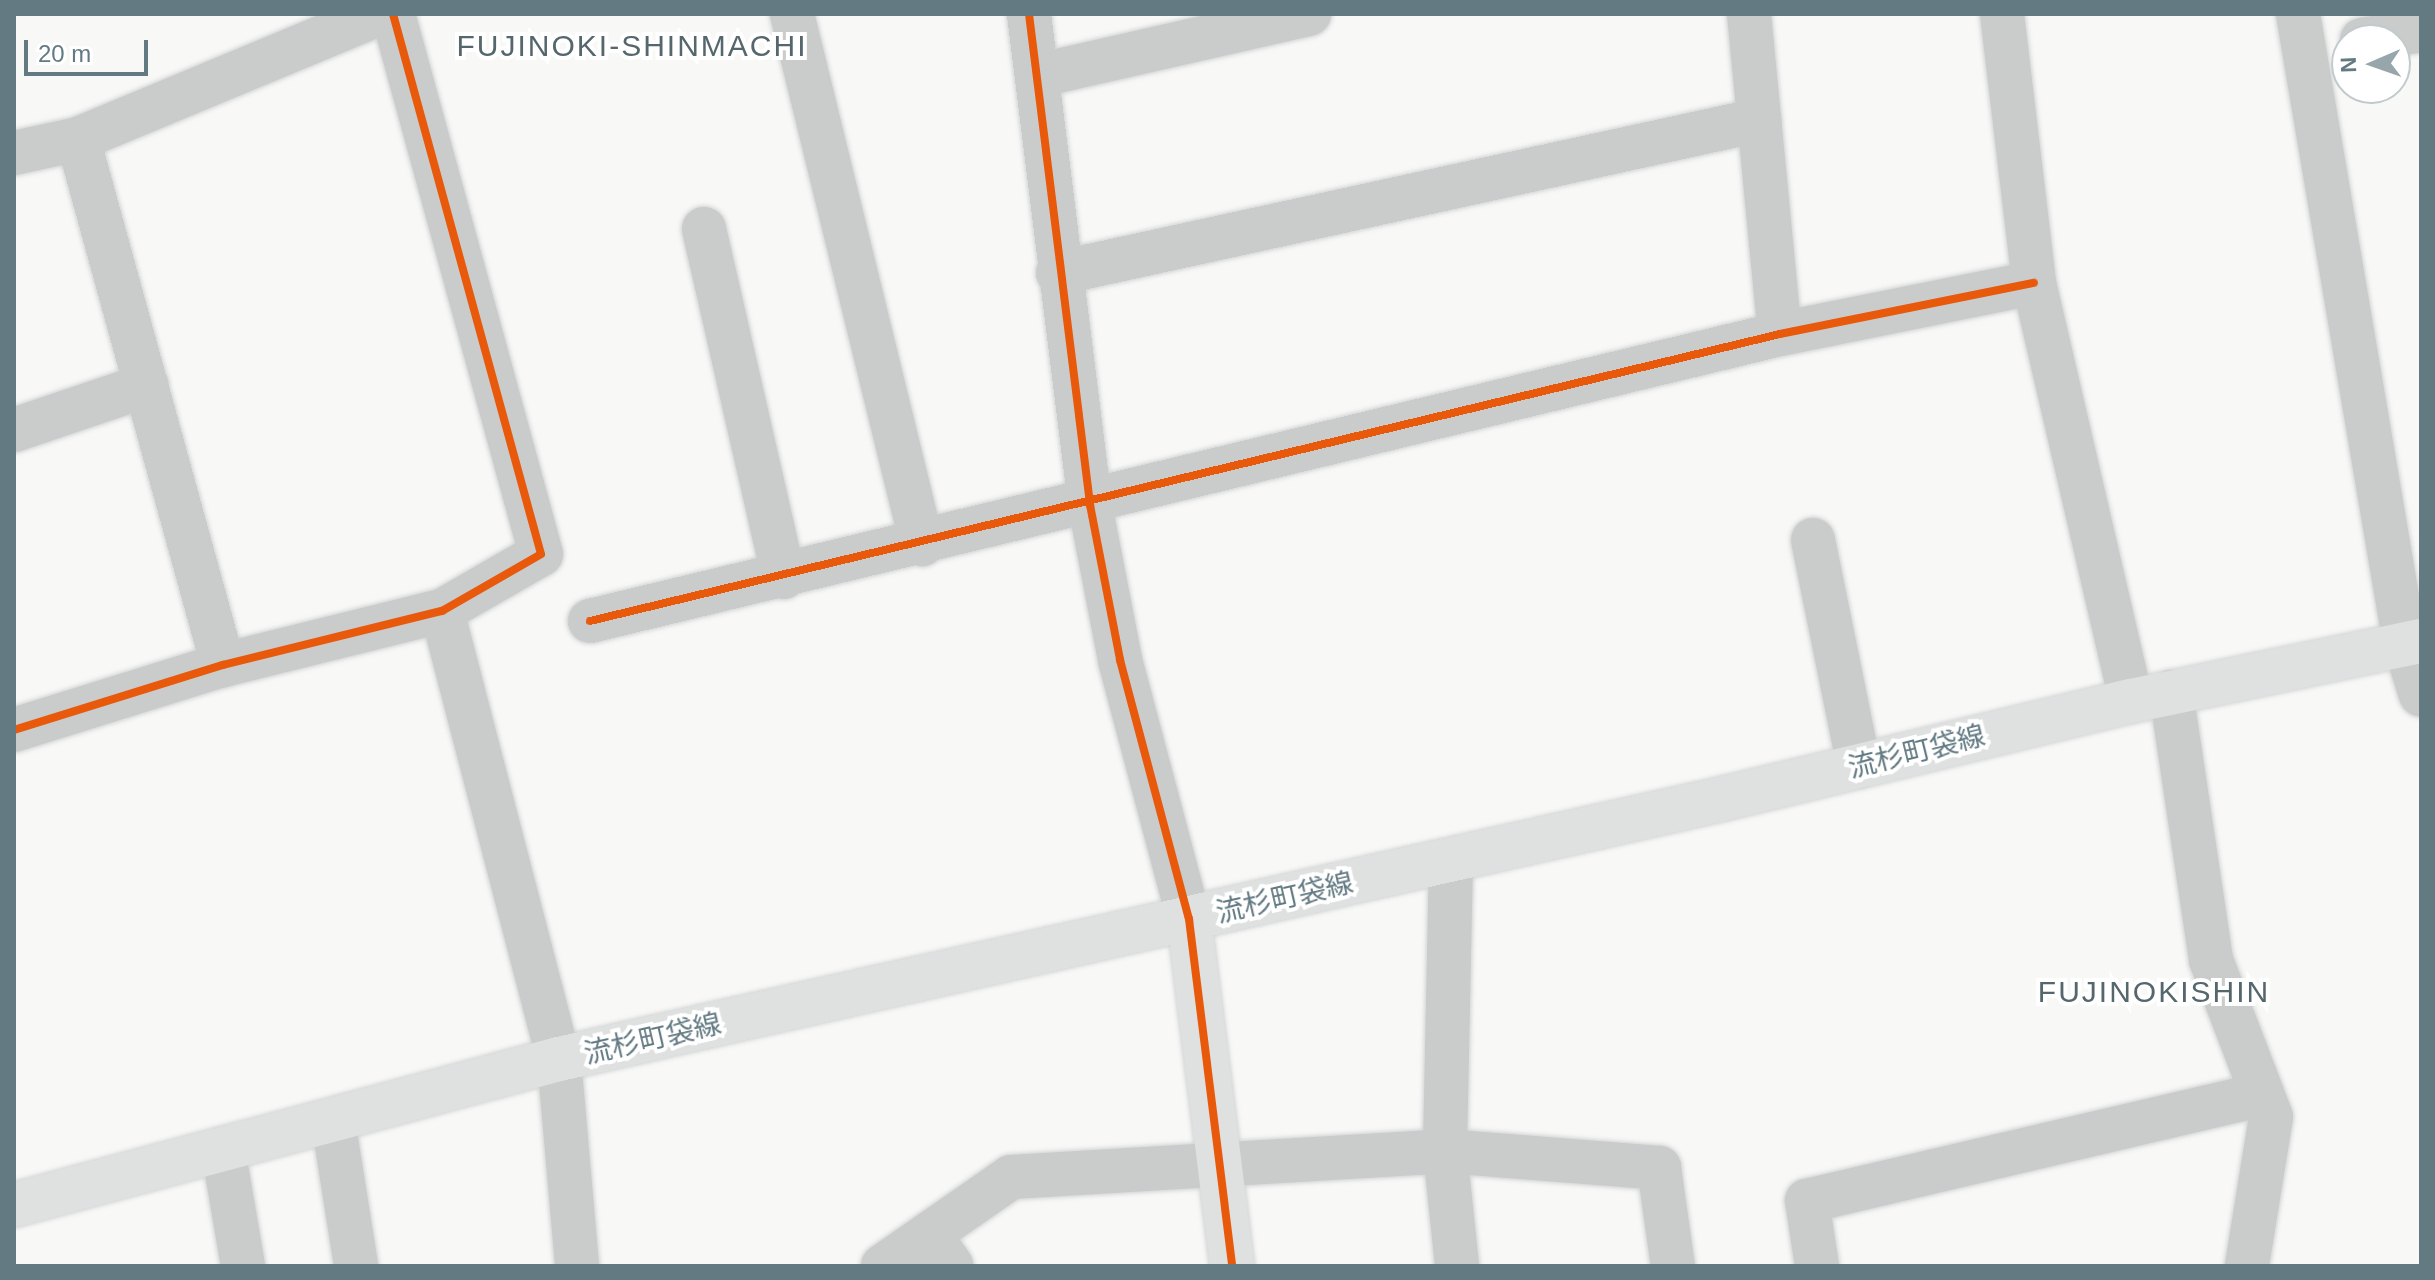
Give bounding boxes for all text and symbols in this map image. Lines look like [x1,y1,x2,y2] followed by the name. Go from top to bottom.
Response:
[28,24,152,74] scale bar
[2331,24,2411,104] north arrow
[456,28,808,64] district label: FUJINOKI-SHINMACHI
[38,40,91,67] text: 20 m
[2336,56,2361,73] text: N
[1845,719,1989,785] street label: 流杉町袋線
[1213,866,1357,930] street label: 流杉町袋線
[2038,974,2270,1010] district label: FUJINOKISHIN
[581,1007,725,1071] street label: 流杉町袋線

